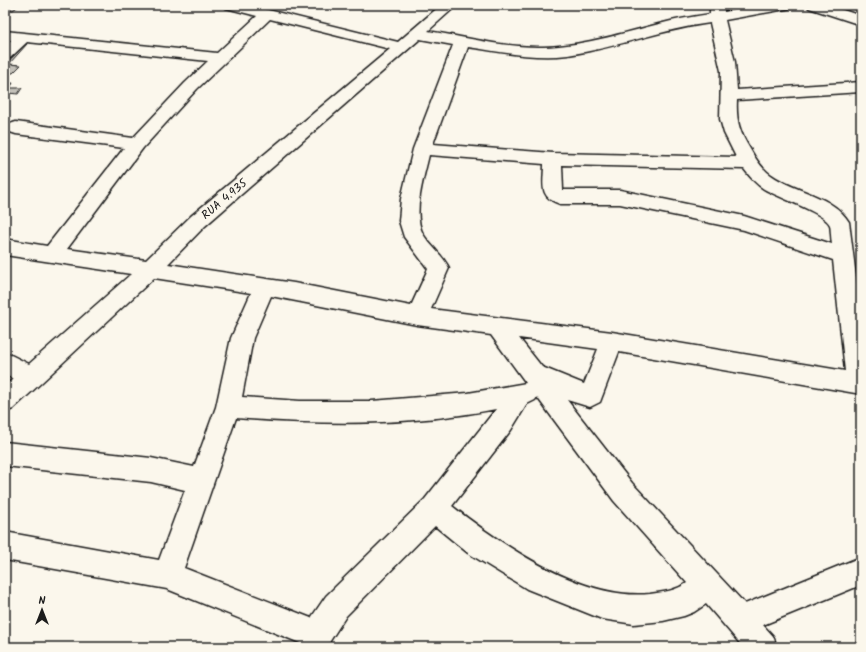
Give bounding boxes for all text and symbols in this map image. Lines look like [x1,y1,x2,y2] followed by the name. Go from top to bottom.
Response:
[197,173,253,224] street label: RUA 4.935
[22,590,62,630] north arrow
[39,592,46,610] text: N

